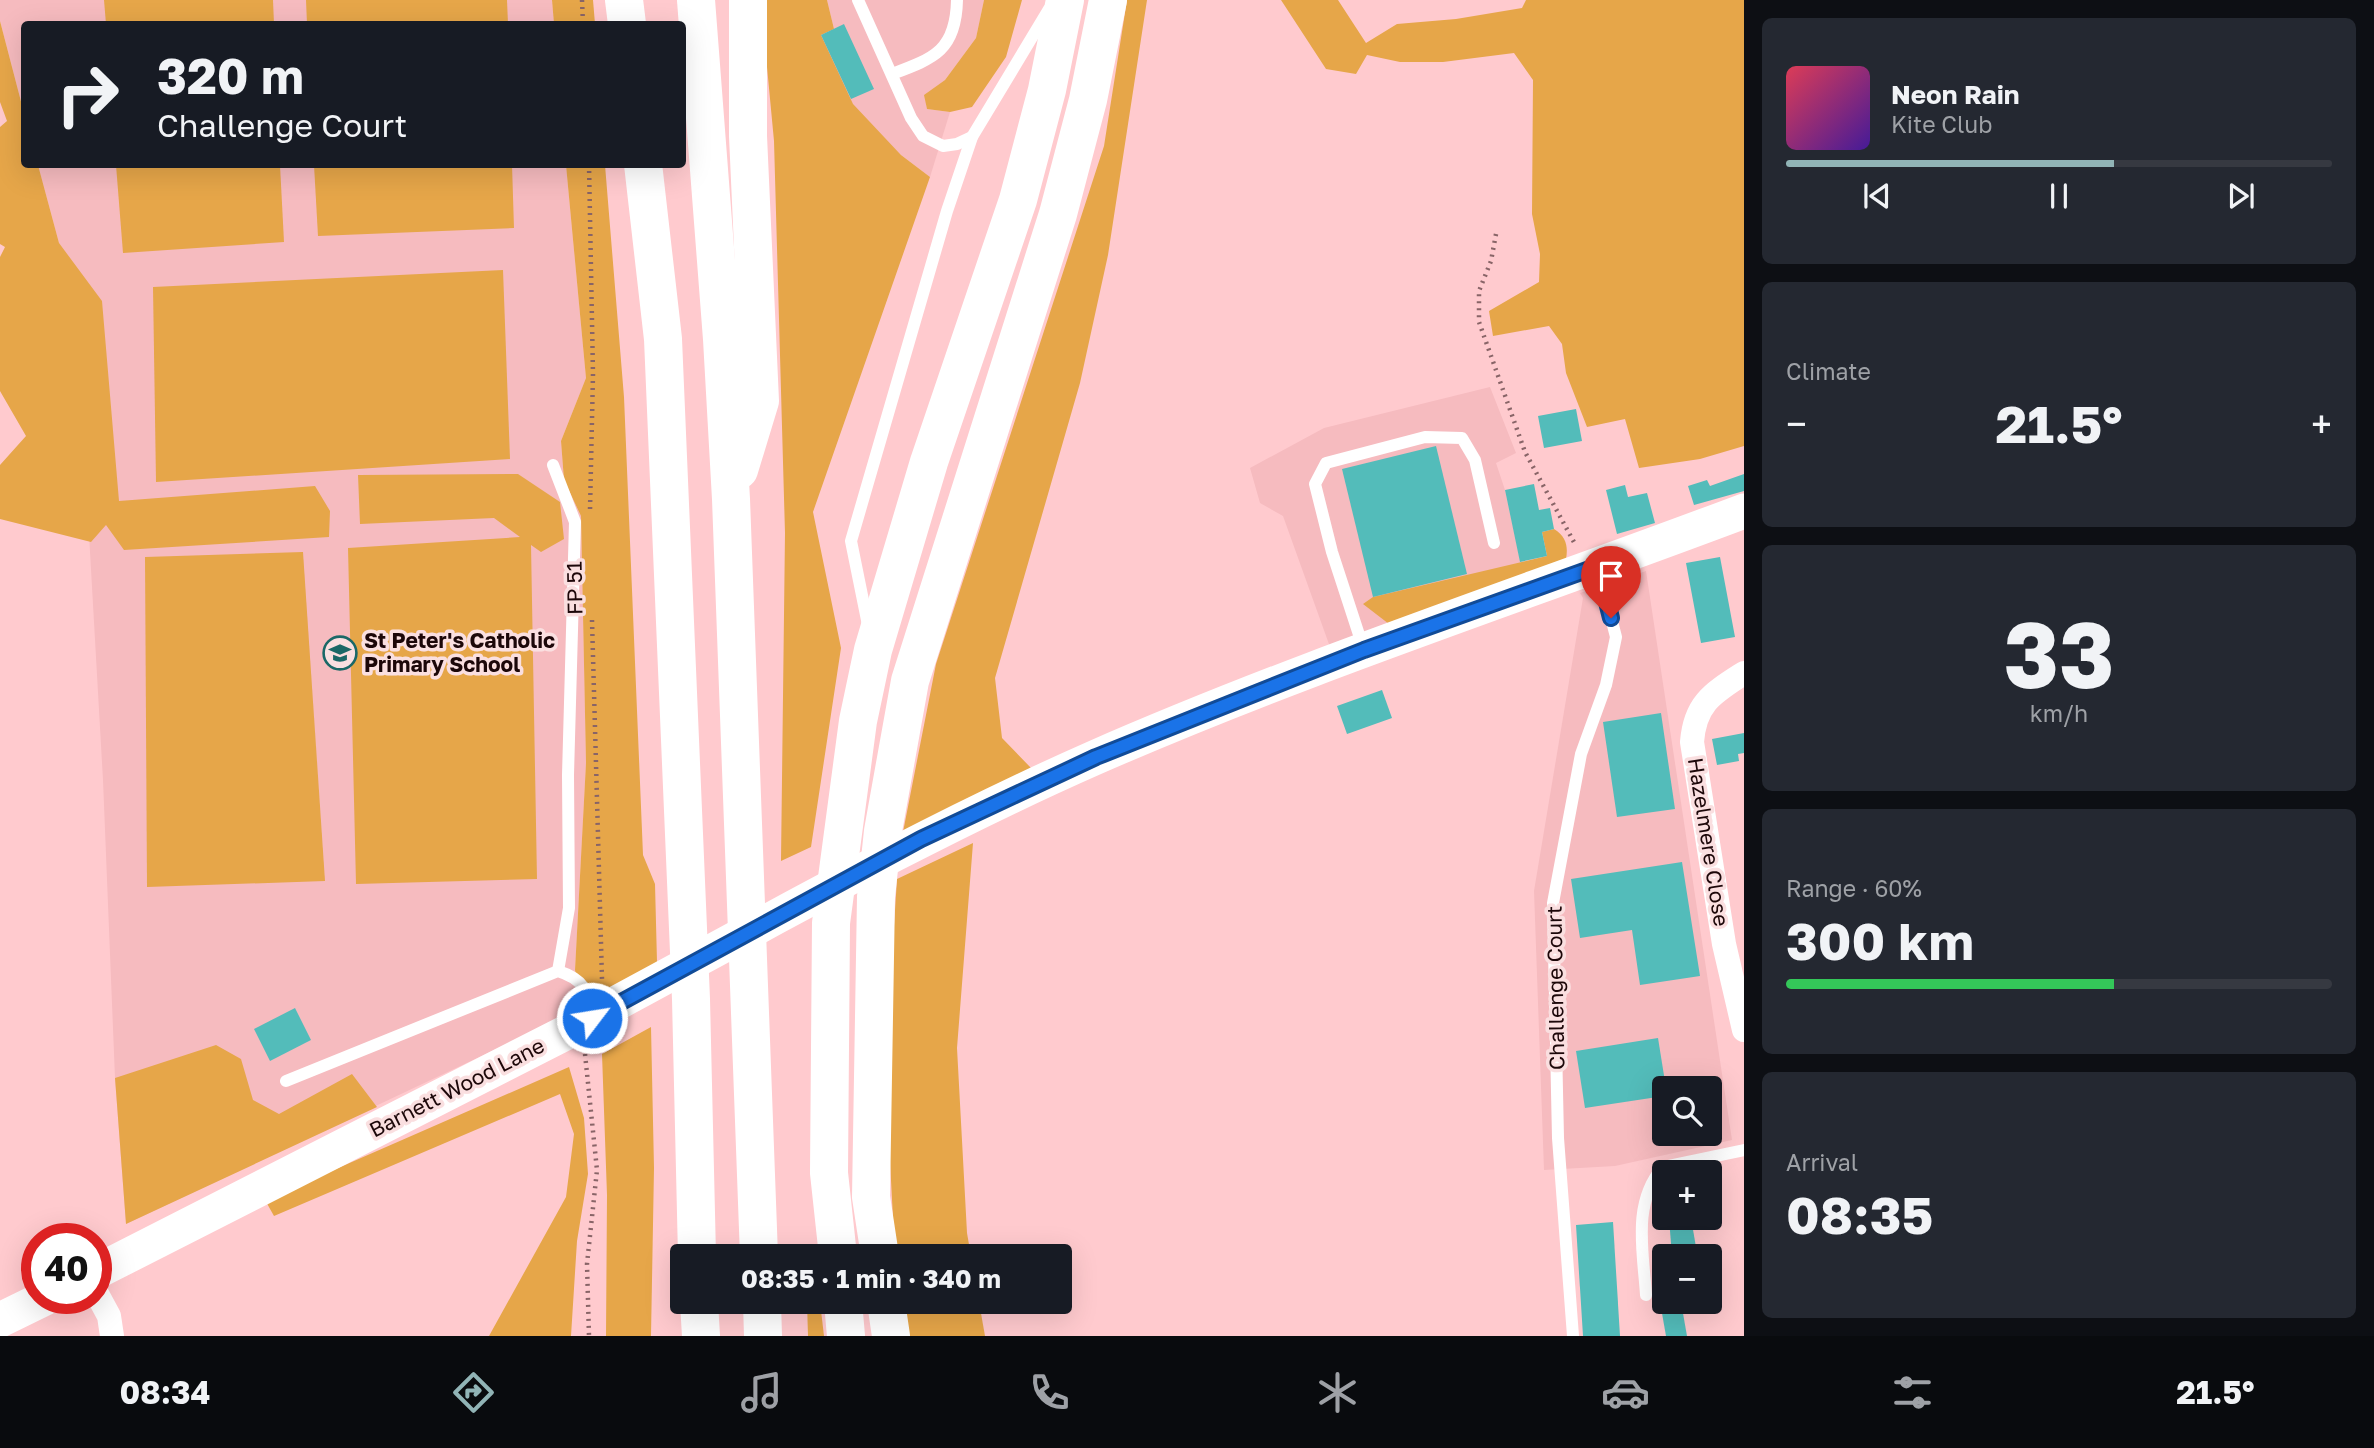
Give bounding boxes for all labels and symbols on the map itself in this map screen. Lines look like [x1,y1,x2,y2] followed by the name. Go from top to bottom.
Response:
[1581,546,1641,618] pin
[561,561,587,615] street label: FP 51
[364,627,555,677] place label: St Peter's Catholic Primary School
[321,634,359,672] school or university icon: St Peter's Catholic Primary School
[1683,756,1735,928] street label: Hazelmere Close
[1541,906,1569,1070] street label: Challenge Court
[555,981,629,1055] position arrow
[365,1032,548,1142] street label: Barnett Wood Lane
[21,1223,112,1314] speed limit sign: 40

